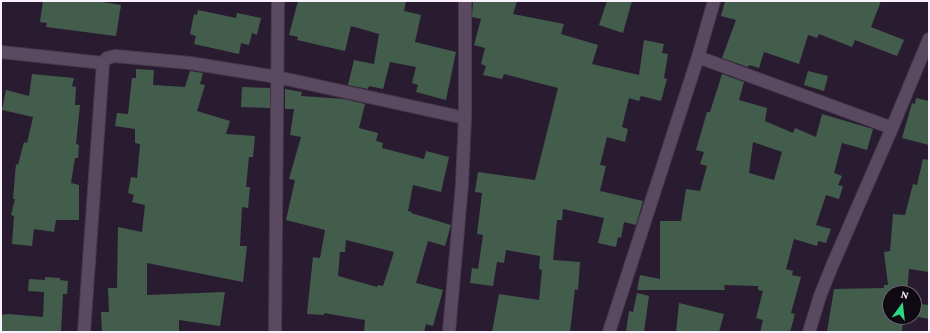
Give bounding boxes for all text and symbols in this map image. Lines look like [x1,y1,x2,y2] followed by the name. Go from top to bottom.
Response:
[882,285,922,325] north arrow
[900,288,910,301] text: N

